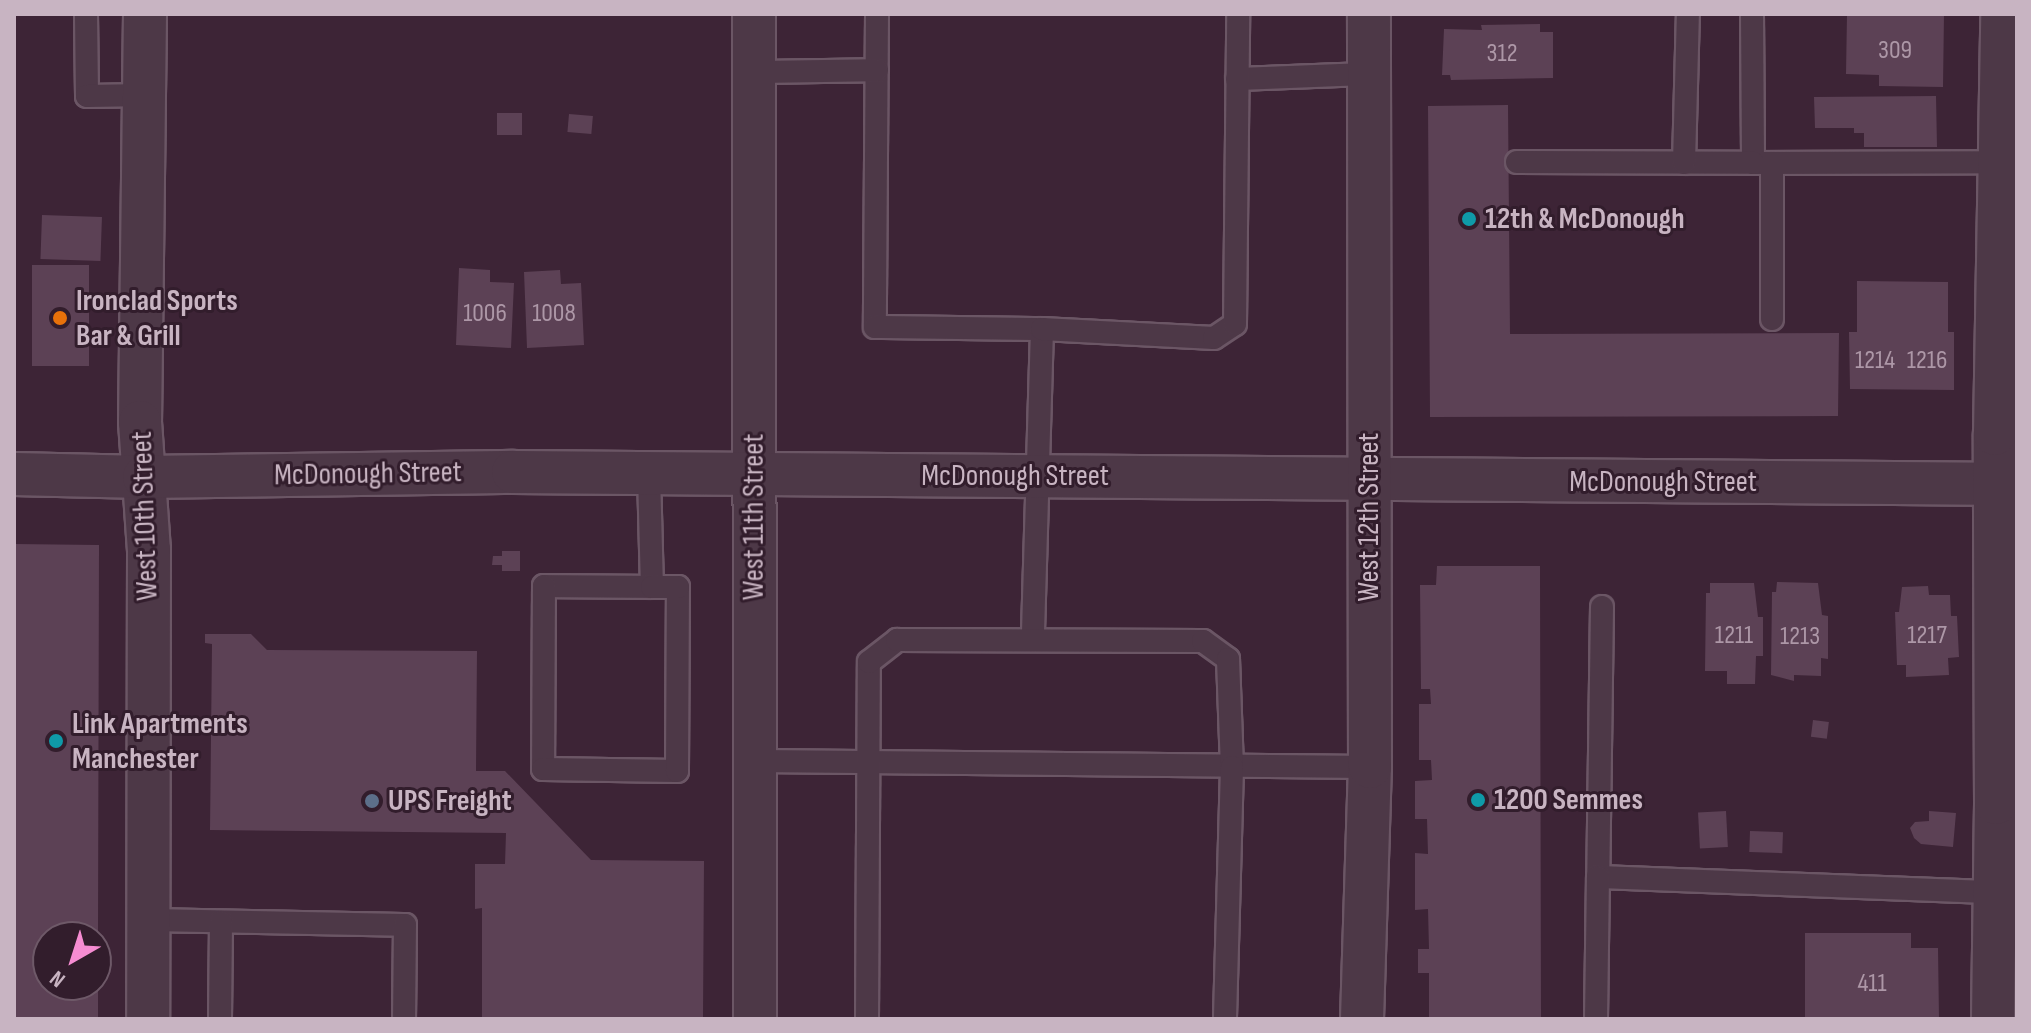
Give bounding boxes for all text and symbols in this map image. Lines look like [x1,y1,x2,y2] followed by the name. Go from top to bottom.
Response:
[1878,35,1912,67] house number: 309
[1487,38,1517,70] house number: 312
[1485,201,1685,237] place label: 12th & McDonough
[1460,210,1478,228] marker: 12th & McDonough
[76,283,238,354] place label: Ironclad Sports Bar & Grill
[463,298,507,330] house number: 1006
[532,298,576,330] house number: 1008
[51,309,69,327] marker: Ironclad Sports Bar & Grill
[1855,345,1895,377] house number: 1214
[1907,345,1947,377] house number: 1216
[124,431,166,601] street label: West 10th Street
[1351,432,1387,602] street label: West 12th Street
[736,434,772,600] street label: West 11th Street
[274,454,462,494] street label: McDonough Street
[921,458,1109,494] street label: McDonough Street
[1569,464,1757,500] street label: McDonough Street
[1715,620,1753,652] house number: 1211
[1907,620,1947,652] house number: 1217
[1780,621,1820,653] house number: 1213
[72,706,248,776] place label: Link Apartments Manchester
[47,732,65,750] marker: Link Apartments Manchester
[1494,782,1643,818] place label: 1200 Semmes
[388,783,512,819] place label: UPS Freight
[1469,791,1487,809] marker: 1200 Semmes
[363,792,381,810] marker: UPS Freight
[32,921,112,1001] north arrow
[45,964,71,993] text: N
[1857,968,1887,1000] house number: 411

